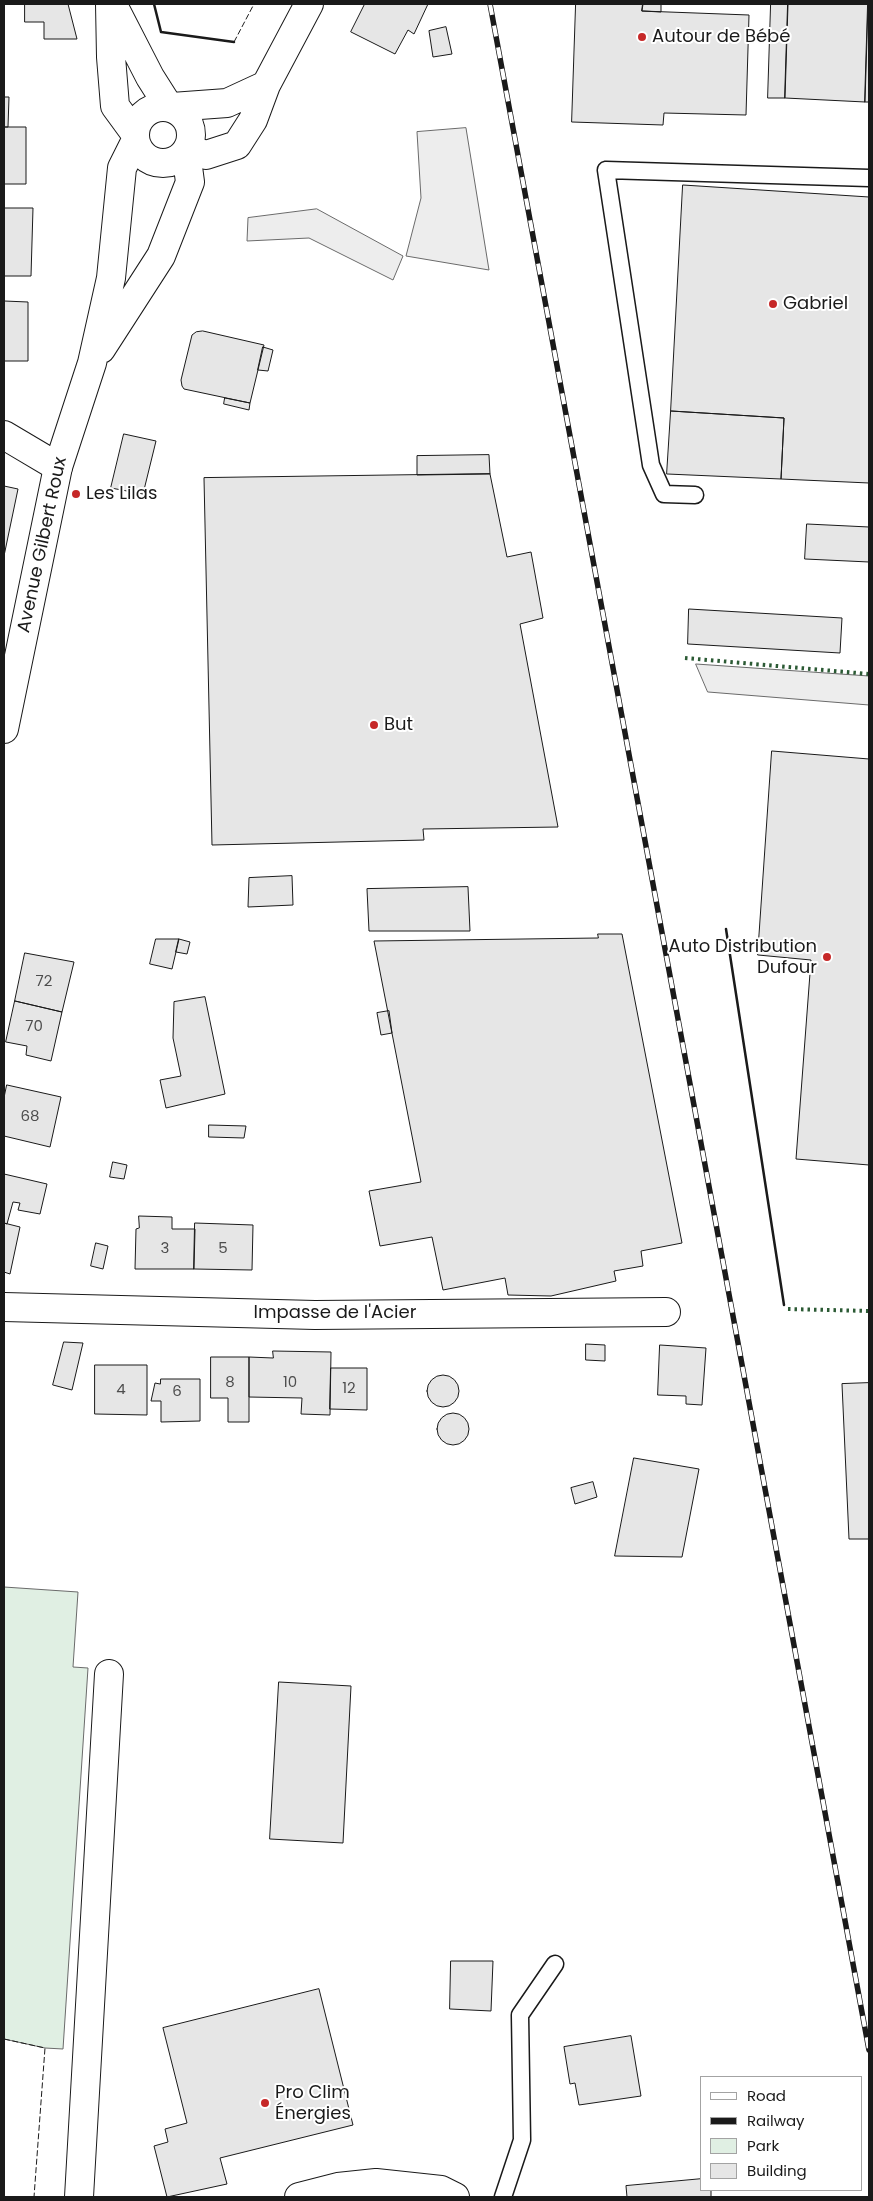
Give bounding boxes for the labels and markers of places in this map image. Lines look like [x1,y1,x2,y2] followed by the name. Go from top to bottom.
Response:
[652,26,790,48] place label: Autour de Bébé
[636,31,648,43] marker: Autour de Bébé
[783,293,848,315] place label: Gabriel
[767,298,779,310] marker: Gabriel
[86,483,157,505] place label: Les Lilas
[70,488,82,500] marker: Les Lilas
[384,714,413,736] place label: But
[368,719,380,731] marker: But
[669,936,817,979] place label: Auto Distribution Dufour
[821,951,833,963] marker: Auto Distribution Dufour
[275,2082,351,2124] place label: Pro Clim Énergies
[259,2097,271,2109] marker: Pro Clim Énergies

